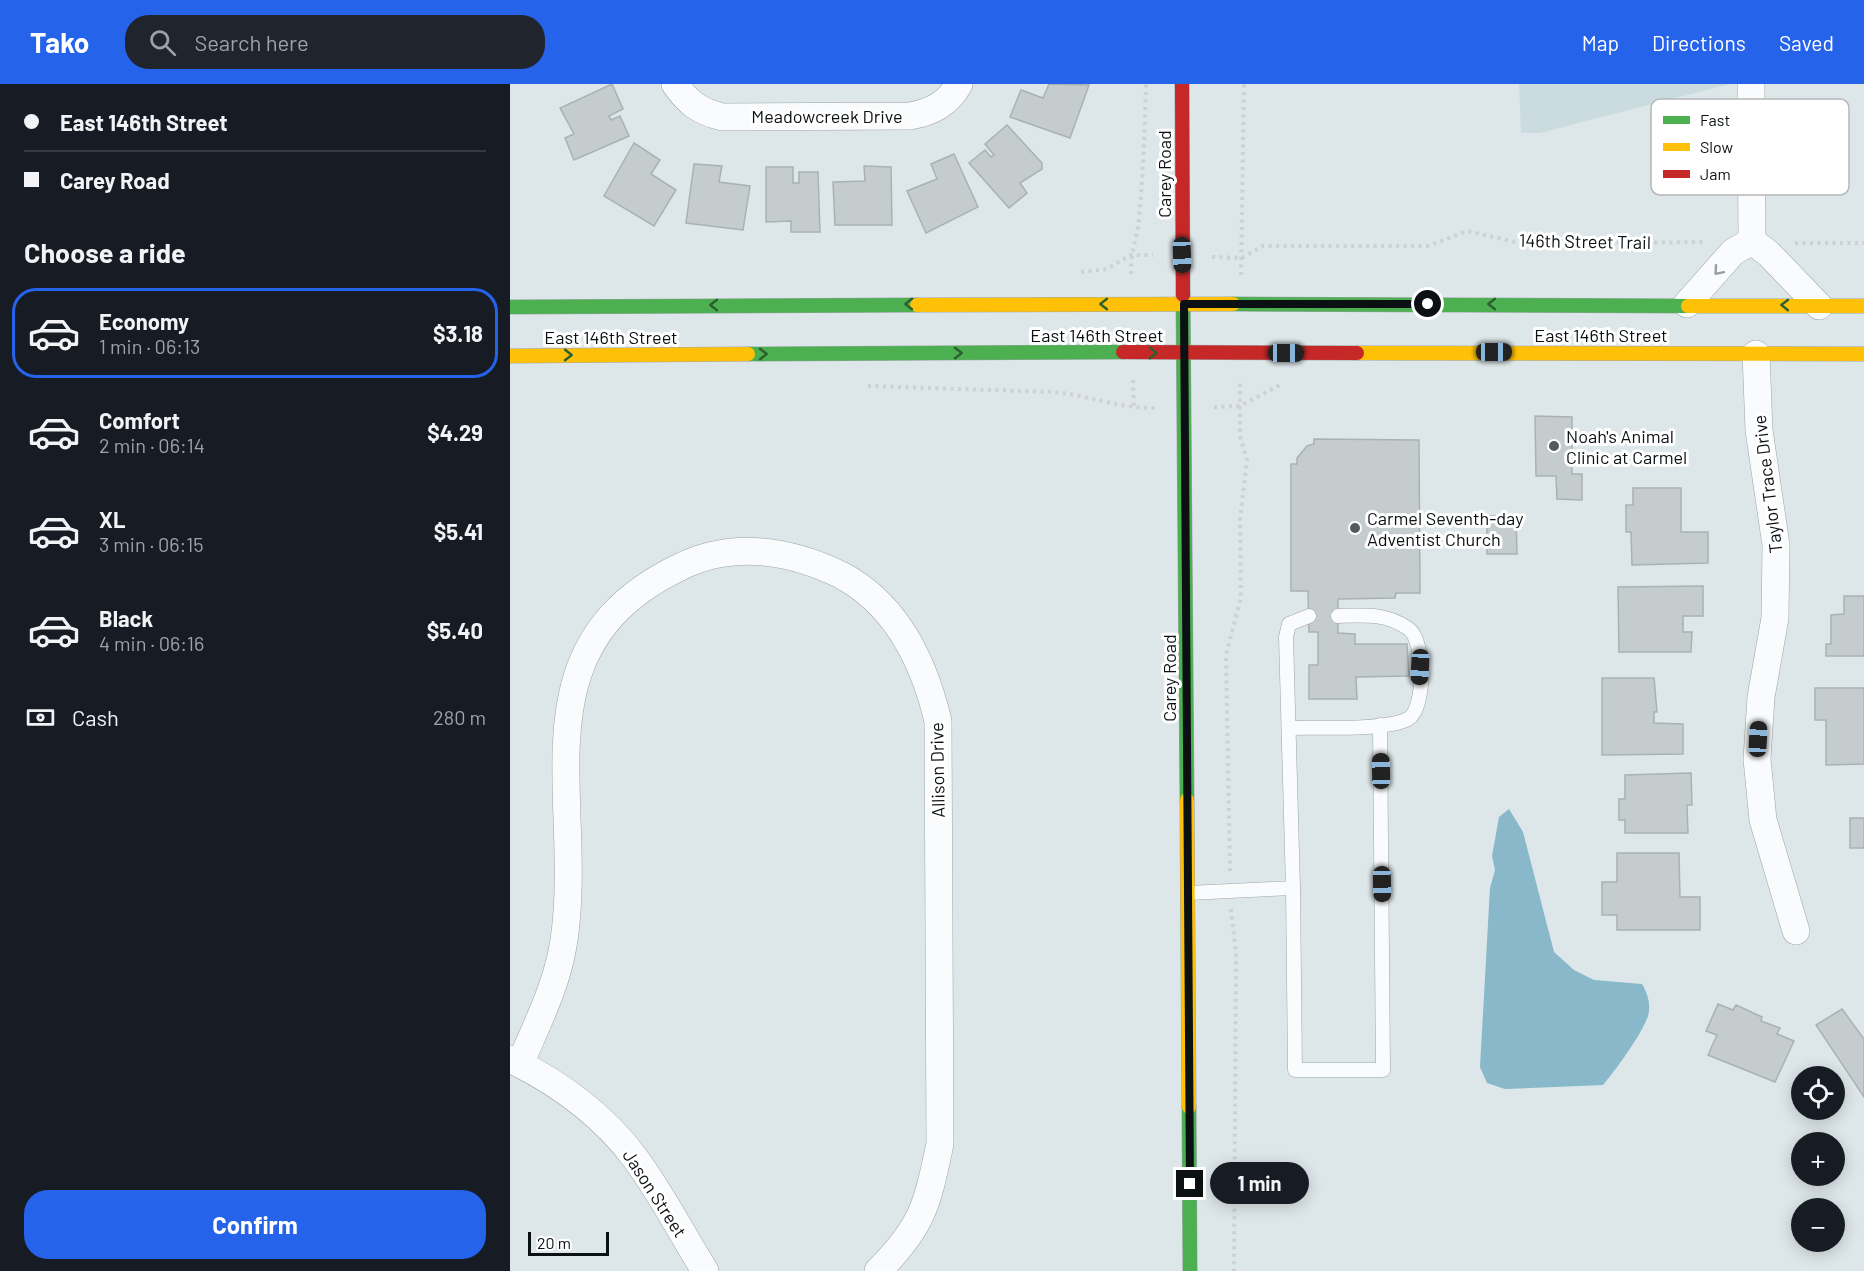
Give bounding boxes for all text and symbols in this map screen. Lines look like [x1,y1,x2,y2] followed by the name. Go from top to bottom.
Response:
[125,15,545,69] search box
[30,25,89,59] text: Tako
[146,26,179,59] icon: search
[194,29,309,55] text: Search here
[1582,30,1619,55] text: Map
[1652,30,1746,55] text: Directions
[1779,30,1834,55] text: Saved
[1651,99,1849,195] legend
[751,105,903,127] street label: Meadowcreek Drive
[60,109,228,135] text: East 146th Street
[1700,110,1730,129] text: Fast
[1153,130,1175,218] street label: Carey Road
[1700,137,1733,156] text: Slow
[1700,164,1731,183] text: Jam
[60,167,170,193] text: Carey Road
[1519,229,1651,253] street label: 146th Street Trail
[24,236,186,268] text: Choose a ride
[1172,237,1192,273] car
[1714,264,1725,275] one-way arrow
[1414,290,1441,317] route start
[905,298,914,310] one-way arrow
[1100,298,1109,310] one-way arrow
[1487,298,1496,310] one-way arrow
[710,299,719,311] one-way arrow
[1780,299,1789,312] one-way arrow
[27,306,81,360] icon: car
[99,308,189,334] text: Economy
[433,320,483,346] text: $3.18
[1030,324,1164,346] street label: East 146th Street
[1534,324,1668,346] street label: East 146th Street
[544,326,678,348] street label: East 146th Street
[99,334,200,358] text: 1 min · 06:13
[1476,343,1512,361] car
[1268,344,1304,362] car
[954,347,963,359] one-way arrow
[1149,347,1158,359] one-way arrow
[759,348,768,360] one-way arrow
[564,349,573,361] one-way arrow
[27,405,81,459] icon: car
[99,407,180,433] text: Comfort
[1748,414,1786,554] street label: Taylor Trace Drive
[427,419,483,445] text: $4.29
[1566,425,1687,468] place label: Noah's Animal Clinic at Carmel
[99,433,205,457] text: 2 min · 06:14
[1547,439,1561,453] marker: Noah's Animal Clinic at Carmel
[27,504,81,558] icon: car
[99,506,125,532] text: XL
[1367,507,1524,550] place label: Carmel Seventh-day Adventist Church
[434,518,483,544] text: $5.41
[1348,521,1362,535] marker: Carmel Seventh-day Adventist Church
[99,532,204,556] text: 3 min · 06:15
[27,603,81,657] icon: car
[99,605,153,631] text: Black
[427,617,483,643] text: $5.40
[99,631,204,655] text: 4 min · 06:16
[1158,634,1180,722] street label: Carey Road
[1410,649,1430,685] car
[24,701,57,734] icon: cash
[72,704,119,730] text: Cash
[433,705,486,729] text: 280 m
[1748,721,1768,757] car
[925,722,949,818] street label: Allison Drive
[1372,753,1390,789] car
[1373,866,1391,902] car
[1791,1066,1845,1252] map controls
[1791,1066,1845,1120] button: locate
[1791,1132,1845,1186] button: +
[618,1145,692,1241] street label: Jason Street
[1211,1163,1310,1205] callout: 1 min
[1176,1170,1203,1197] route end
[1238,1171,1281,1195] text: 1 min
[24,1190,486,1259] button: Confirm
[1791,1198,1845,1252] button: −
[528,1229,609,1256] scale bar
[537,1233,571,1252] text: 20 m

